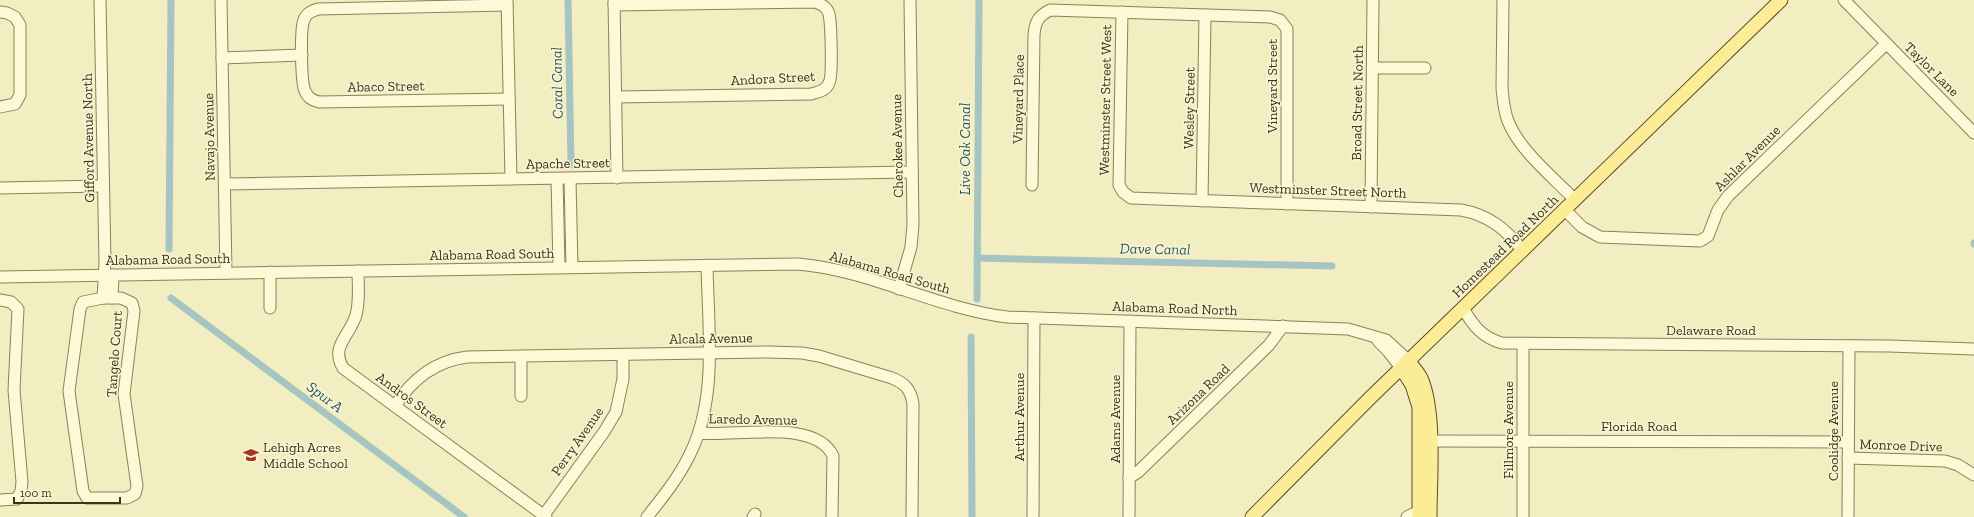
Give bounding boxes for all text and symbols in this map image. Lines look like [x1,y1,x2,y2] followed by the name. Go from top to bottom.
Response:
[1096,24,1115,176] street label: Westminster Street West
[1264,38,1281,134] street label: Vineyard Street
[1901,38,1963,101] street label: Taylor Lane
[1348,45,1367,161] street label: Broad Street North
[547,47,567,119] water label: Coral Canal
[1009,54,1028,145] street label: Vineyard Place
[1180,66,1199,149] street label: Wesley Street
[730,68,817,89] street label: Andora Street
[79,73,98,203] street label: Gifford Avenue North
[347,77,425,96] street label: Abaco Street
[200,92,219,181] street label: Navajo Avenue
[888,94,907,198] street label: Cherokee Avenue
[956,103,974,195] water label: Live Oak Canal
[1711,122,1784,195] street label: Ashlar Avenue
[526,154,611,173] street label: Apache Street
[1249,179,1407,202] street label: Westminster Street North
[1449,191,1562,301] street label: Homestead Road North
[1119,239,1191,259] water label: Dave Canal
[430,245,555,264] street label: Alabama Road South
[828,247,952,298] street label: Alabama Road South
[106,250,231,269] street label: Alabama Road South
[1112,298,1238,319] street label: Alabama Road North
[103,309,126,398] street label: Tangelo Court
[1666,322,1756,339] street label: Delaware Road
[669,329,753,348] street label: Alcala Avenue
[1163,360,1233,428] street label: Arizona Road
[373,369,451,432] street label: Andros Street
[1011,372,1028,461] street label: Arthur Avenue
[1107,374,1124,463] street label: Adams Avenue
[303,378,347,417] water label: Spur A
[1500,381,1517,479] street label: Fillmore Avenue
[1825,381,1842,481] street label: Coolidge Avenue
[548,403,608,479] street label: Perry Avenue
[708,410,798,429] street label: Laredo Avenue
[1601,418,1677,435] street label: Florida Road
[1859,436,1943,455] street label: Monroe Drive
[263,439,348,472] place label: Lehigh Acres Middle School
[242,446,260,464] school or university icon: Lehigh Acres Middle School
[14,479,120,505] scale bar
[20,486,52,500] text: 100 m

